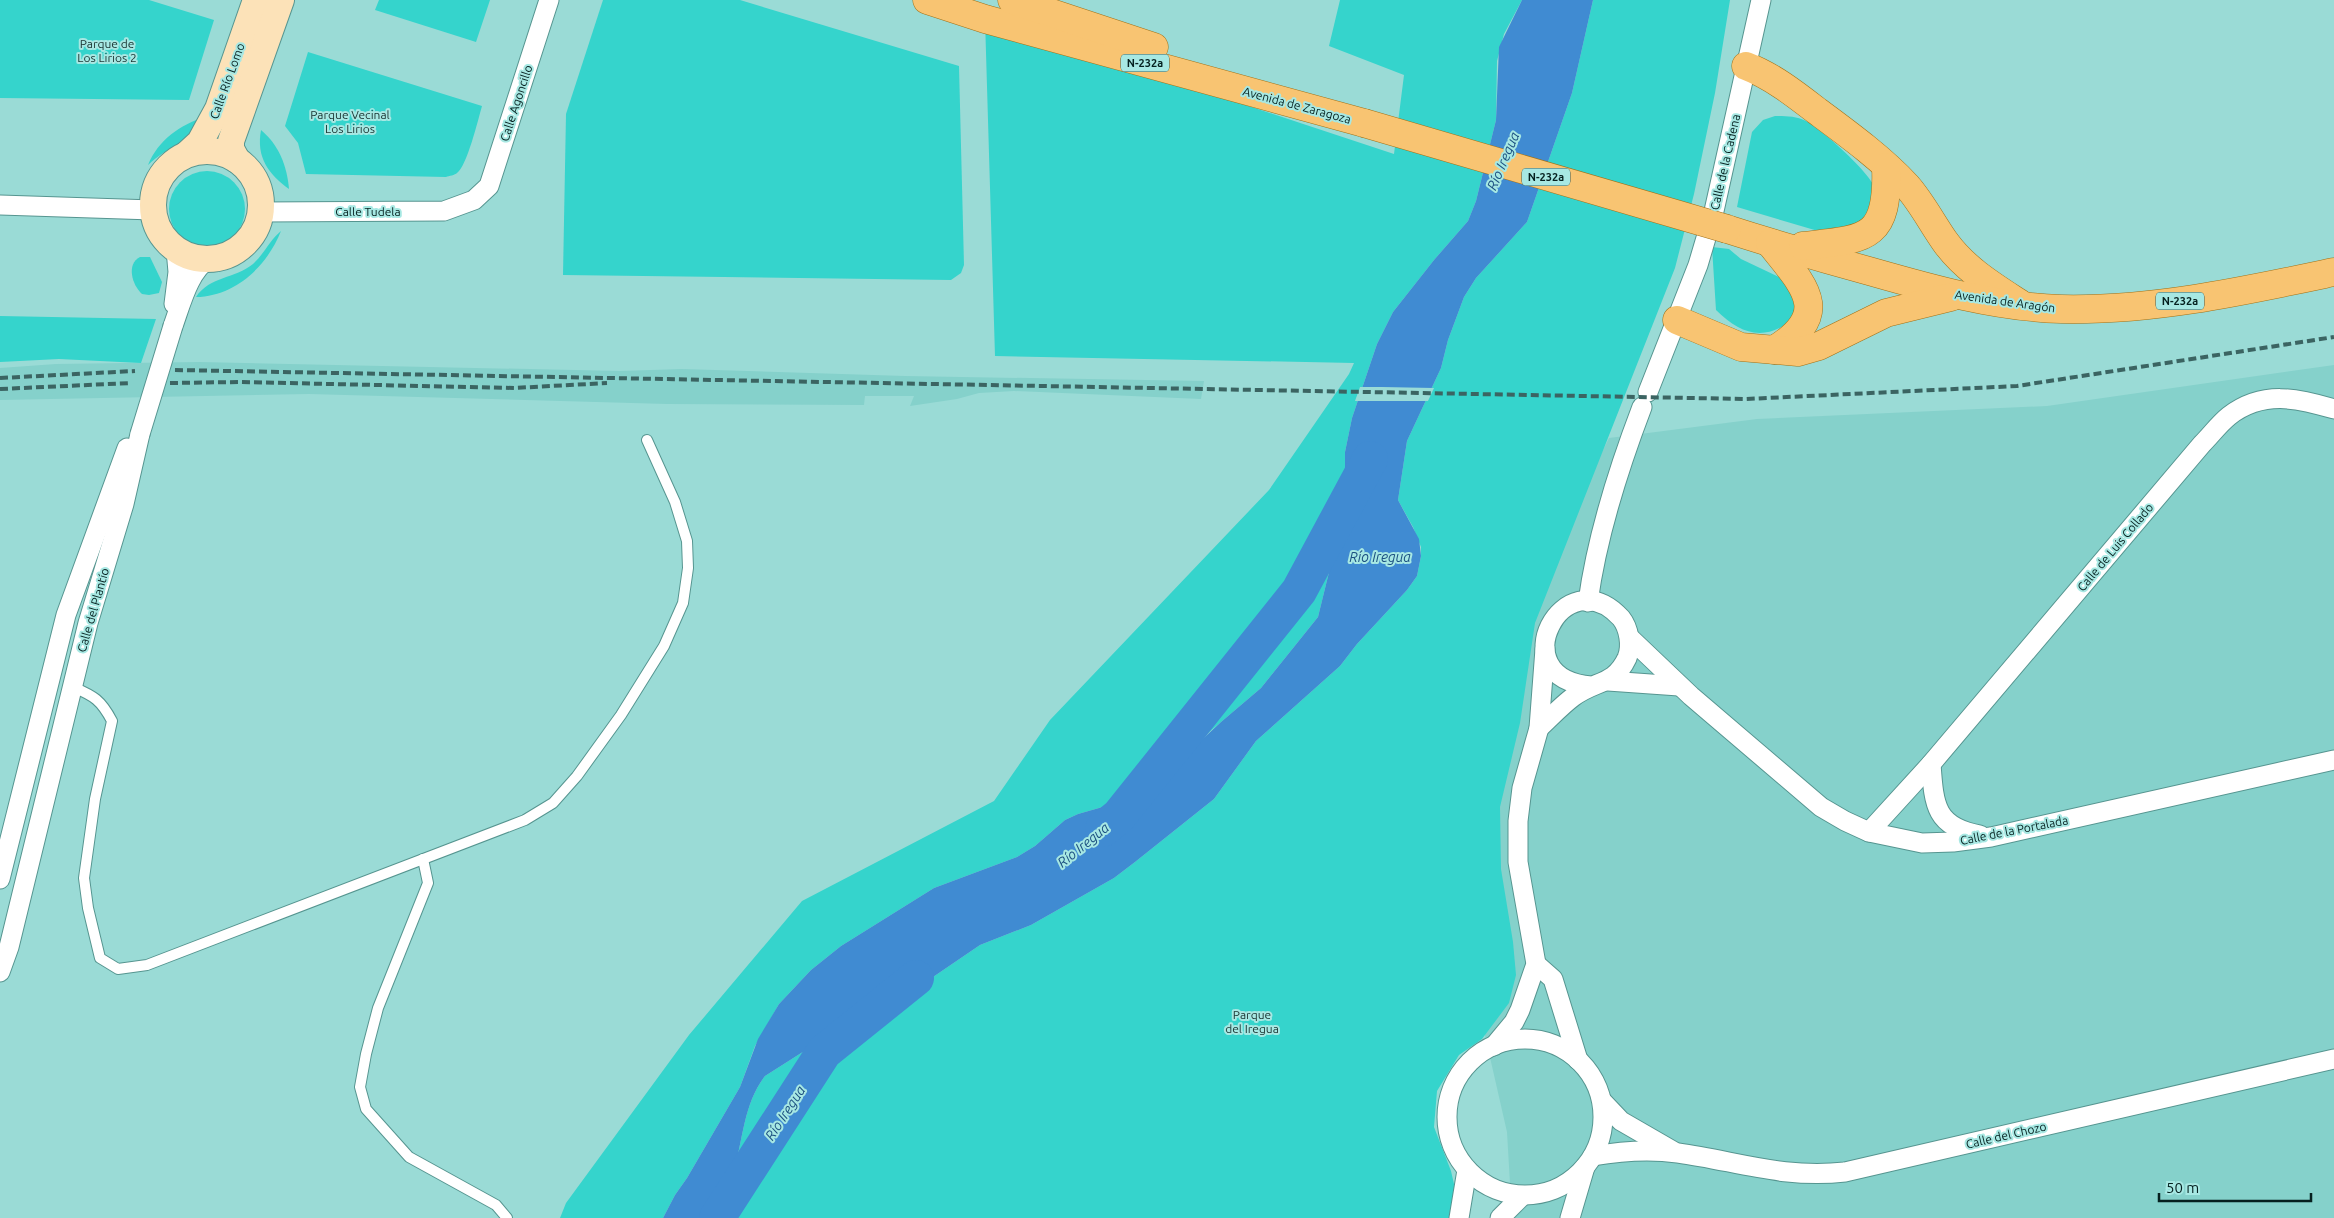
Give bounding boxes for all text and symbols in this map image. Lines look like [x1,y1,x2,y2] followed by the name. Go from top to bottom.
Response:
[77,37,137,64] park label: Parque de Los Lirios 2
[207,41,247,121] street label: Calle Río Lomo
[1121,54,1169,72] road number: N-232a
[498,63,534,143] street label: Calle Agoncillo
[1242,84,1352,126] street label: Avenida de Zaragoza
[310,108,390,135] park label: Parque Vecinal Los Lirios
[1708,113,1742,211] street label: Calle de la Cadena
[1484,129,1523,192] water label: Río Iregua
[1522,168,1570,186] road number: N-232a
[335,205,401,218] street label: Calle Tudela
[1954,288,2056,314] street label: Avenida de Aragón
[2156,292,2204,310] road number: N-232a
[2075,501,2155,593] street label: Calle de Luis Collado
[1349,549,1411,565] water label: Río Iregua
[75,567,111,653] street label: Calle del Plantío
[1959,813,2069,847] street label: Calle de la Portalada
[1054,819,1112,871] water label: Río Iregua
[1225,1008,1279,1035] park label: Parque del Iregua
[762,1083,809,1143] water label: Río Iregua
[1964,1119,2048,1151] street label: Calle del Chozo
[2159,1170,2312,1202] scale bar
[2166,1179,2199,1196] text: 50 m

